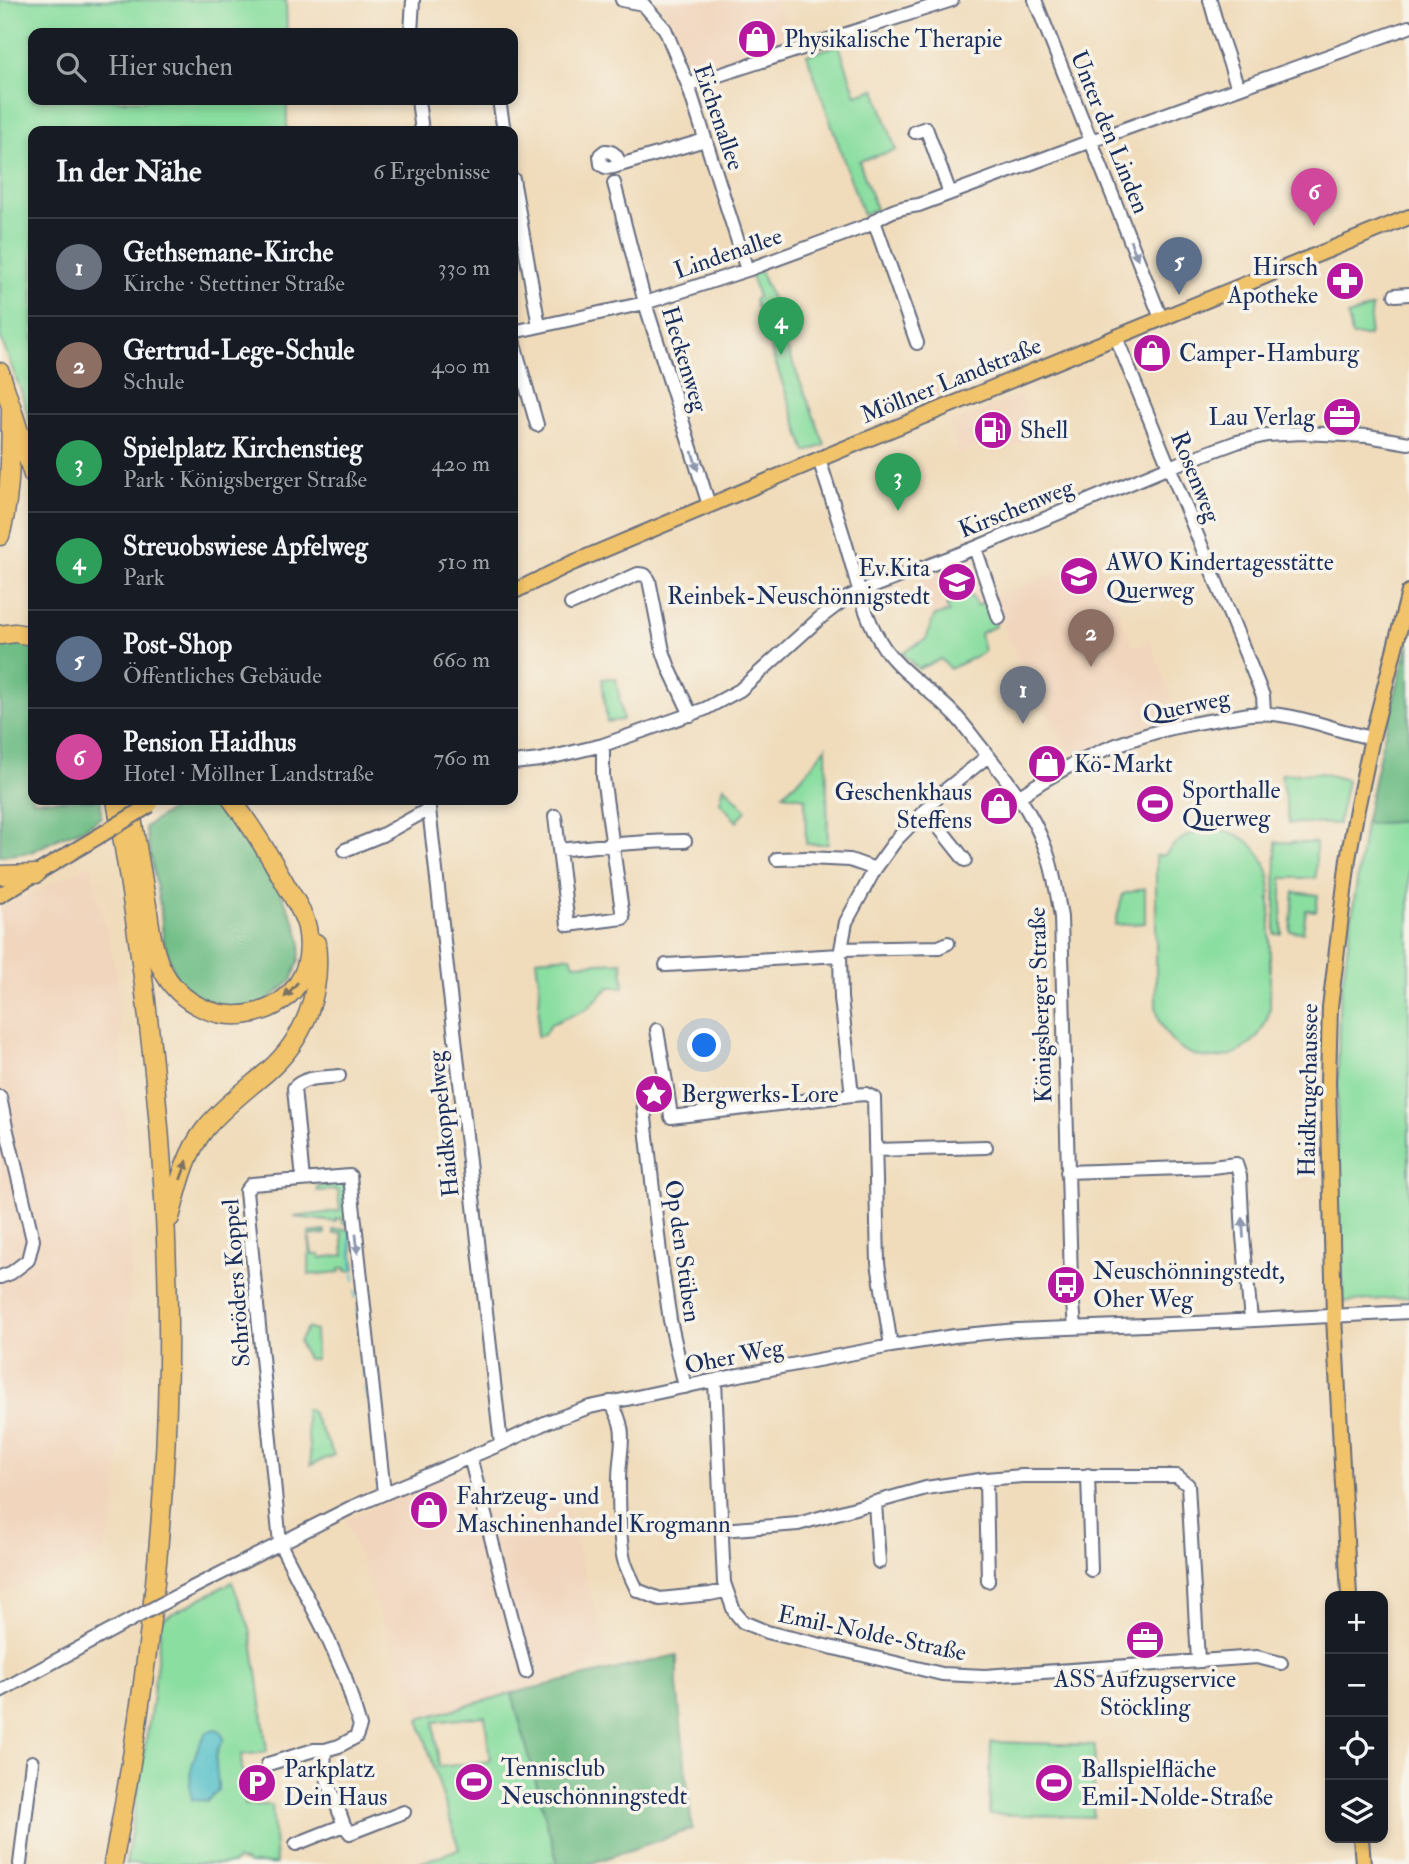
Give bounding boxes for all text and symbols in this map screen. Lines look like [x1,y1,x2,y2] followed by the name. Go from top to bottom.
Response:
[736,18,778,60] shop icon: Physikalische Therapie
[784,24,1002,55] place label: Physikalische Therapie
[28,28,518,105] search box
[1063,46,1156,218] street label: Unter den Linden
[52,48,90,86] icon: search
[108,51,233,83] text: Hier suchen
[686,60,751,174] street label: Eichenallee
[56,153,201,190] text: In der Nähe
[373,157,490,186] text: 6 Ergebnisse
[1291,168,1337,226] pin: 6
[670,221,786,286] street label: Lindenallee
[123,237,333,269] text: Gethsemane-Kirche
[1156,237,1202,295] pin: 5
[1129,239,1140,260] one-way arrow
[1227,252,1318,311] place label: Hirsch Apotheke
[75,253,83,282] text: 1
[438,253,490,282] text: 330 m
[1324,260,1366,302] pharmacy icon: Hirsch Apotheke
[123,269,345,298] text: Kirche · Stettiner Straße
[758,297,804,355] pin: 4
[654,303,716,417] street label: Heckenweg
[856,330,1046,431] street label: Möllner Landstraße
[1131,332,1173,374] shop icon: Camper-Hamburg
[123,335,354,367] text: Gertrud-Lege-Schule
[1179,338,1360,369] place label: Camper-Hamburg
[73,351,85,380] text: 2
[431,351,490,380] text: 400 m
[123,367,184,396] text: Schule
[1321,396,1363,438] office icon: Lau Verlag
[1209,402,1316,433] place label: Lau Verlag
[972,409,1014,451] fuel station icon: Shell
[1020,415,1068,446] place label: Shell
[1163,427,1228,528] street label: Rosenweg
[123,433,363,465] text: Spielplatz Kirchenstieg
[75,449,83,478] text: 3
[431,449,490,478] text: 420 m
[690,451,701,472] one-way arrow
[875,453,921,511] pin: 3
[123,465,367,494] text: Park · Königsberger Straße
[954,471,1079,546] street label: Kirschenweg
[123,531,368,563] text: Streuobswiese Apfelweg
[73,547,85,576] text: 4
[437,547,490,576] text: 510 m
[1105,547,1334,606] place label: AWO Kindertagesstätte Querweg
[667,553,931,612] place label: Ev.Kita Reinbek-Neuschönnigstedt
[1058,555,1100,597] school or university icon: AWO Kindertagesstätte Querweg
[936,561,978,603] school or university icon: Ev.Kita Reinbek-Neuschönnigstedt
[123,563,165,592] text: Park
[1068,609,1114,667] pin: 2
[123,629,232,661] text: Post-Shop
[74,645,84,674] text: 5
[432,645,490,674] text: 660 m
[123,661,322,690] text: Öffentliches Gebäude
[1000,666,1046,724] pin: 1
[1140,682,1234,731] street label: Querweg
[123,727,296,759] text: Pension Haidhus
[73,743,85,772] text: 6
[433,743,490,772] text: 760 m
[1026,743,1068,785] shop icon: Kö-Markt
[1074,749,1173,780] place label: Kö-Markt
[123,759,374,788] text: Hotel · Möllner Landstraße
[1182,775,1280,834] place label: Sporthalle Querweg
[834,777,972,836] place label: Geschenkhaus Steffens
[1134,783,1176,825] sports icon: Sporthalle Querweg
[978,785,1020,827] shop icon: Geschenkhaus Steffens
[1022,906,1059,1104] street label: Königsberger Straße
[284,981,299,998] one-way arrow
[1291,1003,1326,1177] street label: Haidkrugchaussee
[687,1028,721,1062] your location
[420,1048,467,1199] street label: Haidkoppelweg
[633,1073,675,1115] place icon: Bergwerks-Lore
[681,1079,839,1110] place label: Bergwerks-Lore
[179,1159,190,1180] one-way arrow
[657,1178,708,1324] street label: Op den Stüben
[215,1198,258,1368] street label: Schröders Koppel
[1237,1217,1248,1239] one-way arrow
[352,1233,363,1255] one-way arrow
[1093,1256,1285,1315] place label: Neuschönningstedt, Oher Weg
[1045,1264,1087,1306] bus stop icon: Neuschönningstedt, Oher Weg
[682,1331,787,1381] street label: Oher Weg
[456,1481,731,1540] place label: Fahrzeug- und Maschinenhandel Krogmann
[408,1489,450,1531] shop icon: Fahrzeug- und Maschinenhandel Krogmann
[1325,1591,1388,1843] map controls
[1325,1591,1388,1654] button: +
[775,1598,969,1669] street label: Emil-Nolde-Straße
[1124,1619,1166,1661] office icon: ASS Aufzugservice Stöckling
[1325,1654,1388,1717] button: −
[1053,1664,1236,1723] place label: ASS Aufzugservice Stöckling
[1325,1717,1388,1780] button: locate
[501,1753,688,1812] place label: Tennisclub Neuschönningstedt
[284,1754,388,1813] place label: Parkplatz Dein Haus
[1081,1754,1273,1813] place label: Ballspielfläche Emil-Nolde-Straße
[453,1761,495,1803] sports icon: Tennisclub Neuschönningstedt
[236,1762,278,1804] parking icon: Parkplatz Dein Haus
[1033,1762,1075,1804] sports icon: Ballspielfläche Emil-Nolde-Straße
[1325,1780,1388,1843] button: layers

